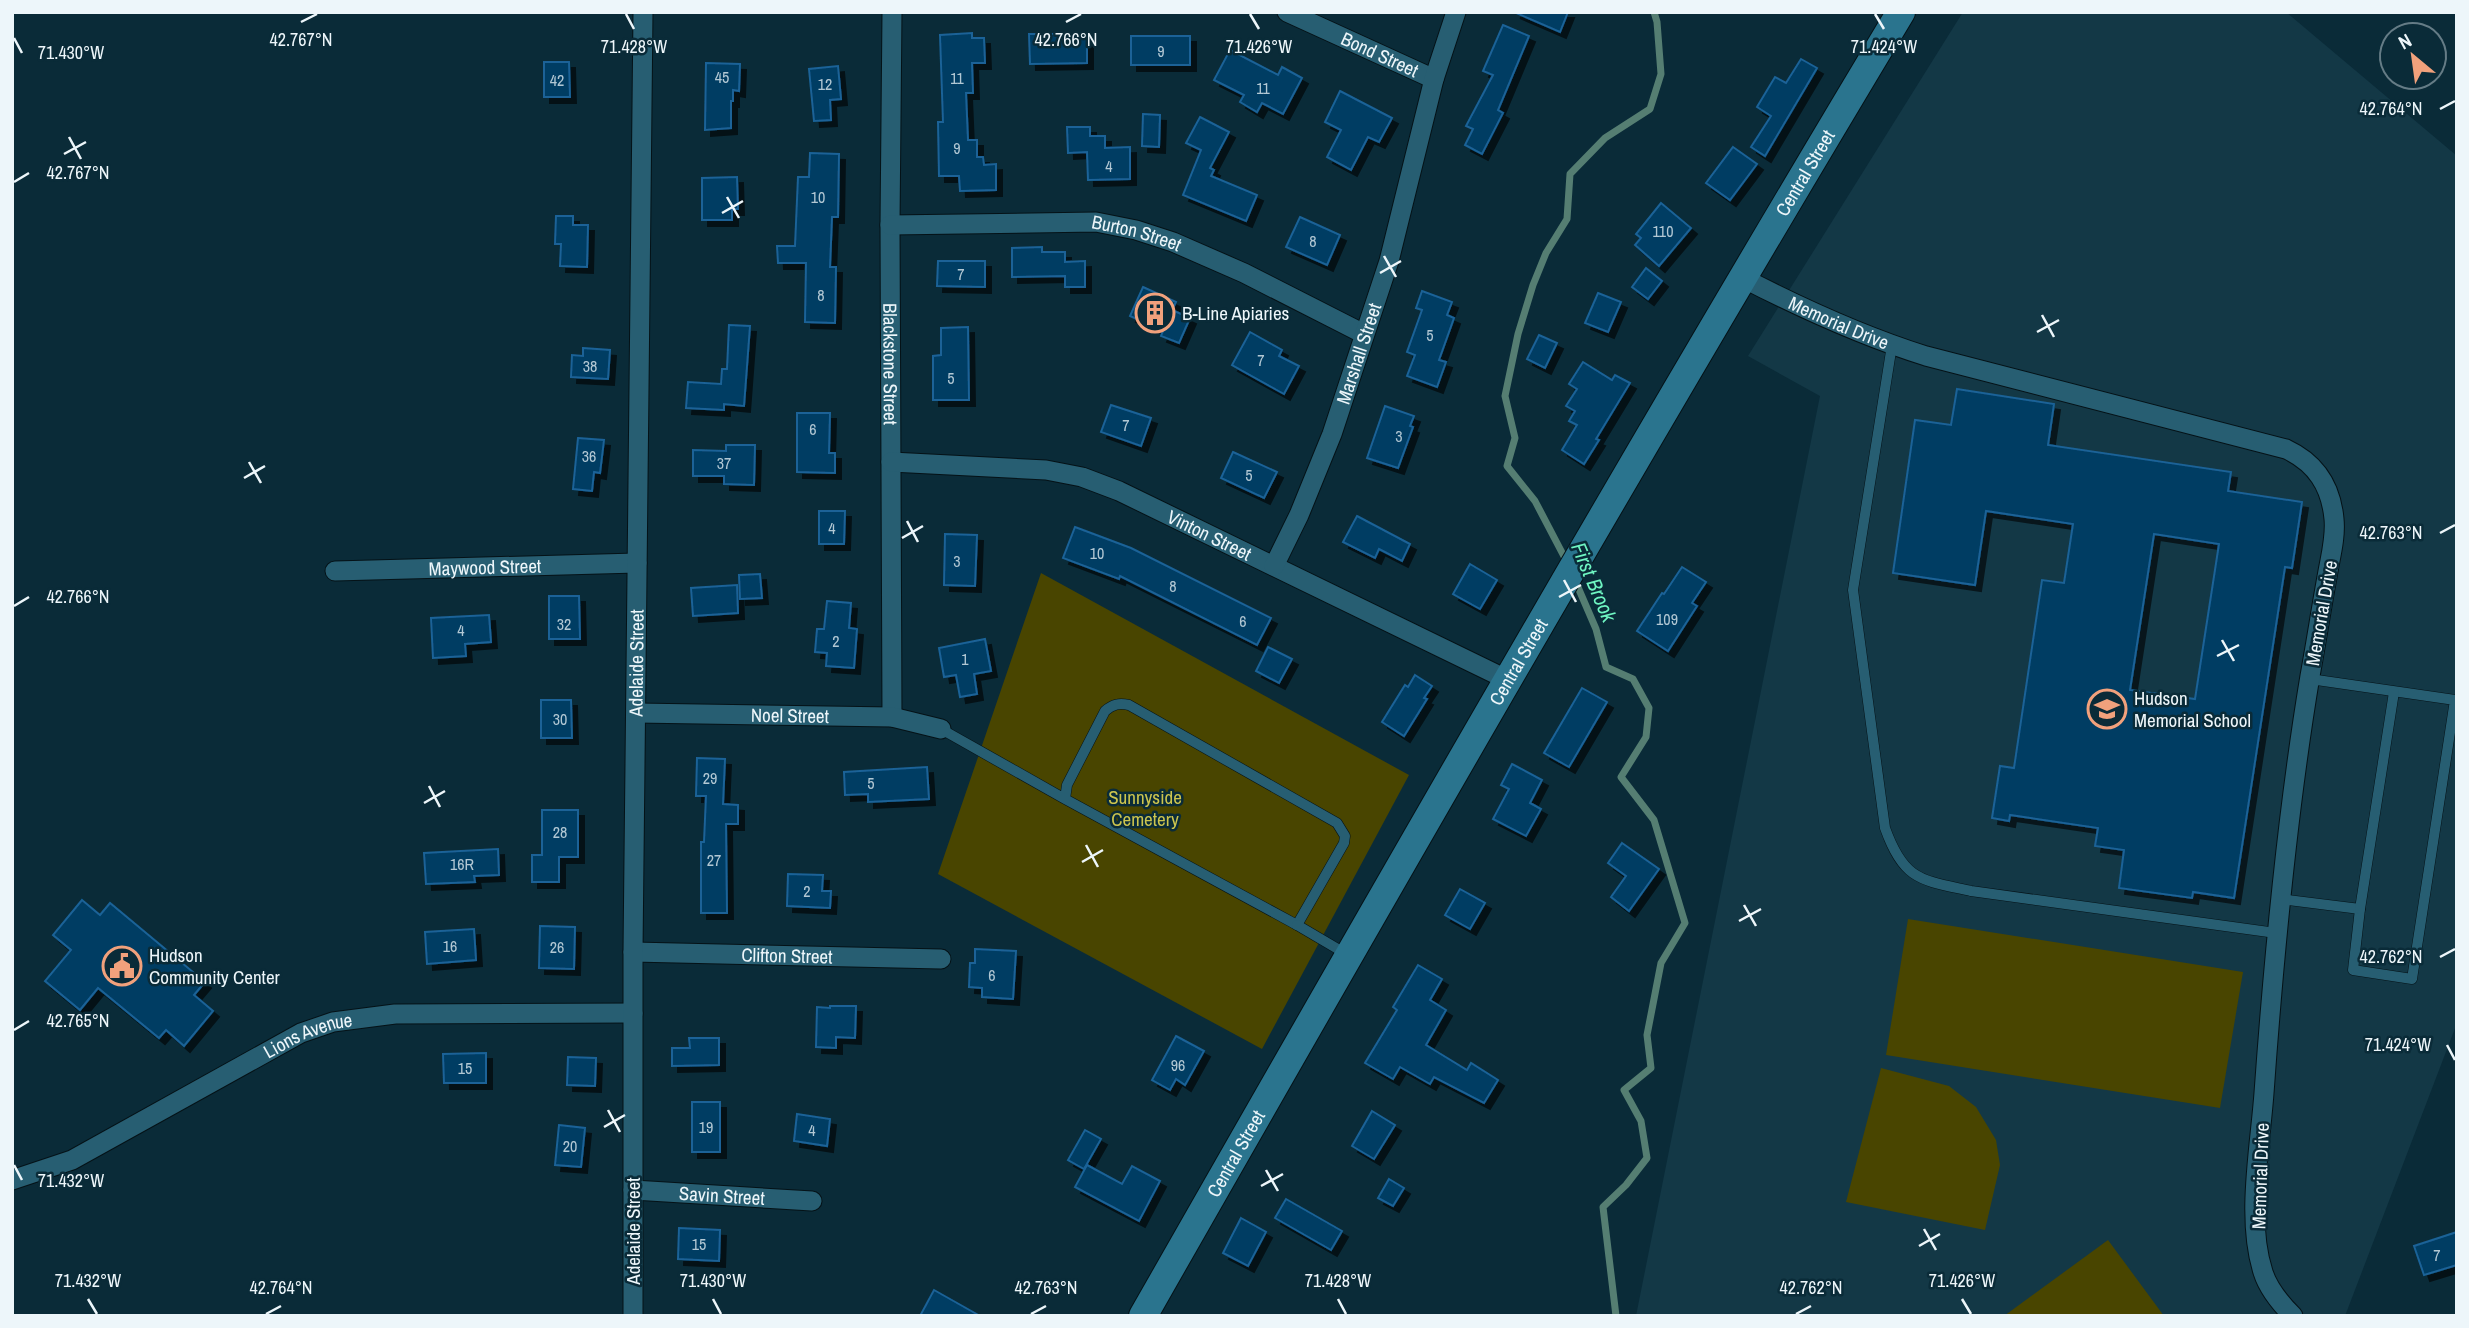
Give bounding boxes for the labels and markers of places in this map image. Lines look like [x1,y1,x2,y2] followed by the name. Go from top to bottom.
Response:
[1134,292,1176,334] building icon: B-Line Apiaries
[1182,300,1290,326] place label: B-Line Apiaries
[2134,685,2251,733] place label: Hudson Memorial School
[2086,688,2128,730] school or university icon: Hudson Memorial School
[149,942,281,990] place label: Hudson Community Center
[101,945,143,987] public building icon: Hudson Community Center

